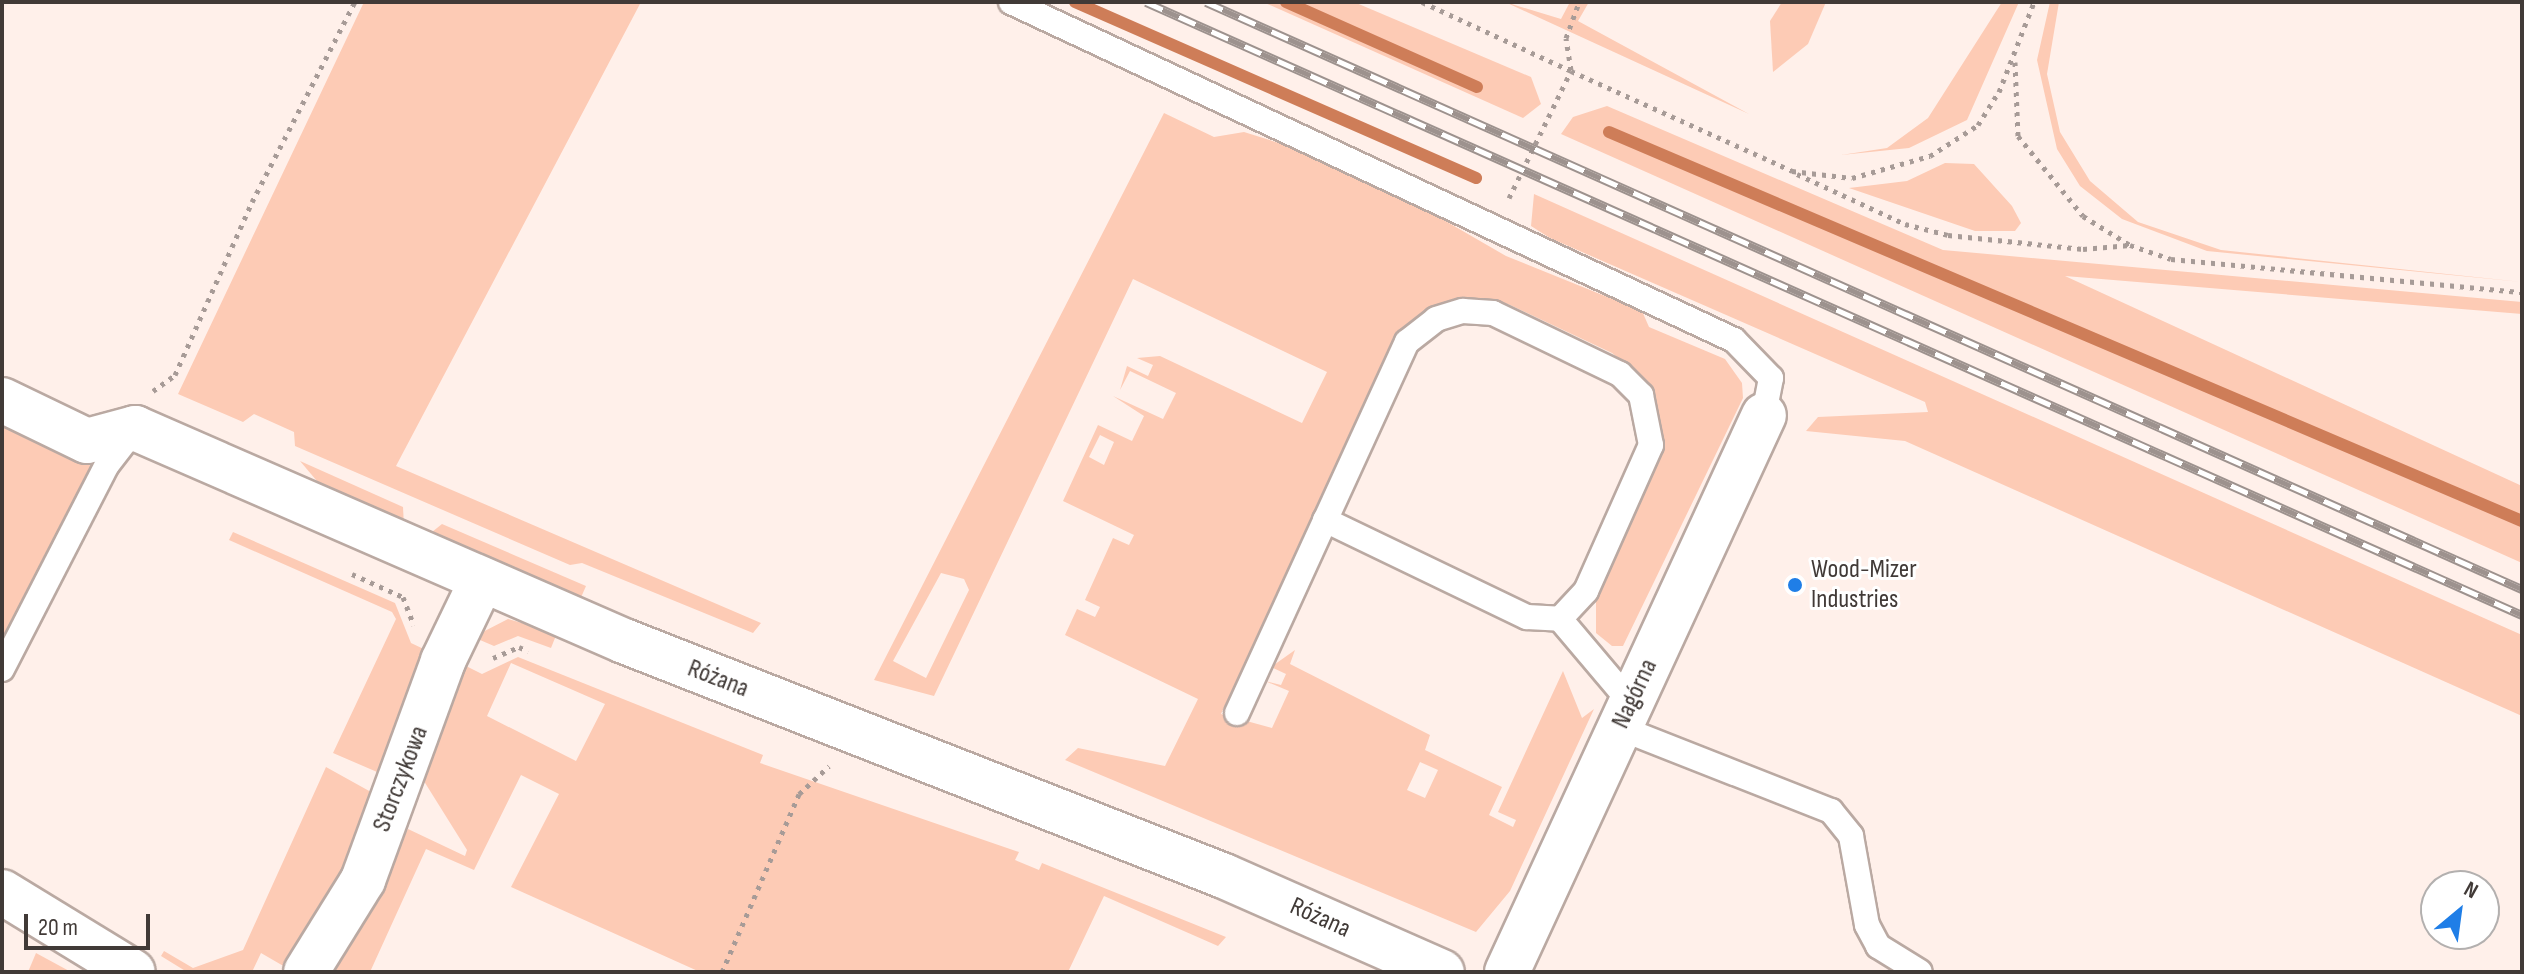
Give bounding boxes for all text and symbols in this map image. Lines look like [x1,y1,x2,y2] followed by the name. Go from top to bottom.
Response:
[1811,554,1917,616] place label: Wood-Mizer Industries
[1786,576,1804,594] marker: Wood-Mizer Industries
[683,653,753,705] street label: Różana
[1605,654,1665,734] street label: Nagórna
[367,722,435,836] street label: Storczykowa
[2420,870,2500,950] north arrow
[2459,876,2483,905] text: N
[1285,891,1355,945] street label: Różana
[28,898,154,948] scale bar
[38,913,78,942] text: 20 m

